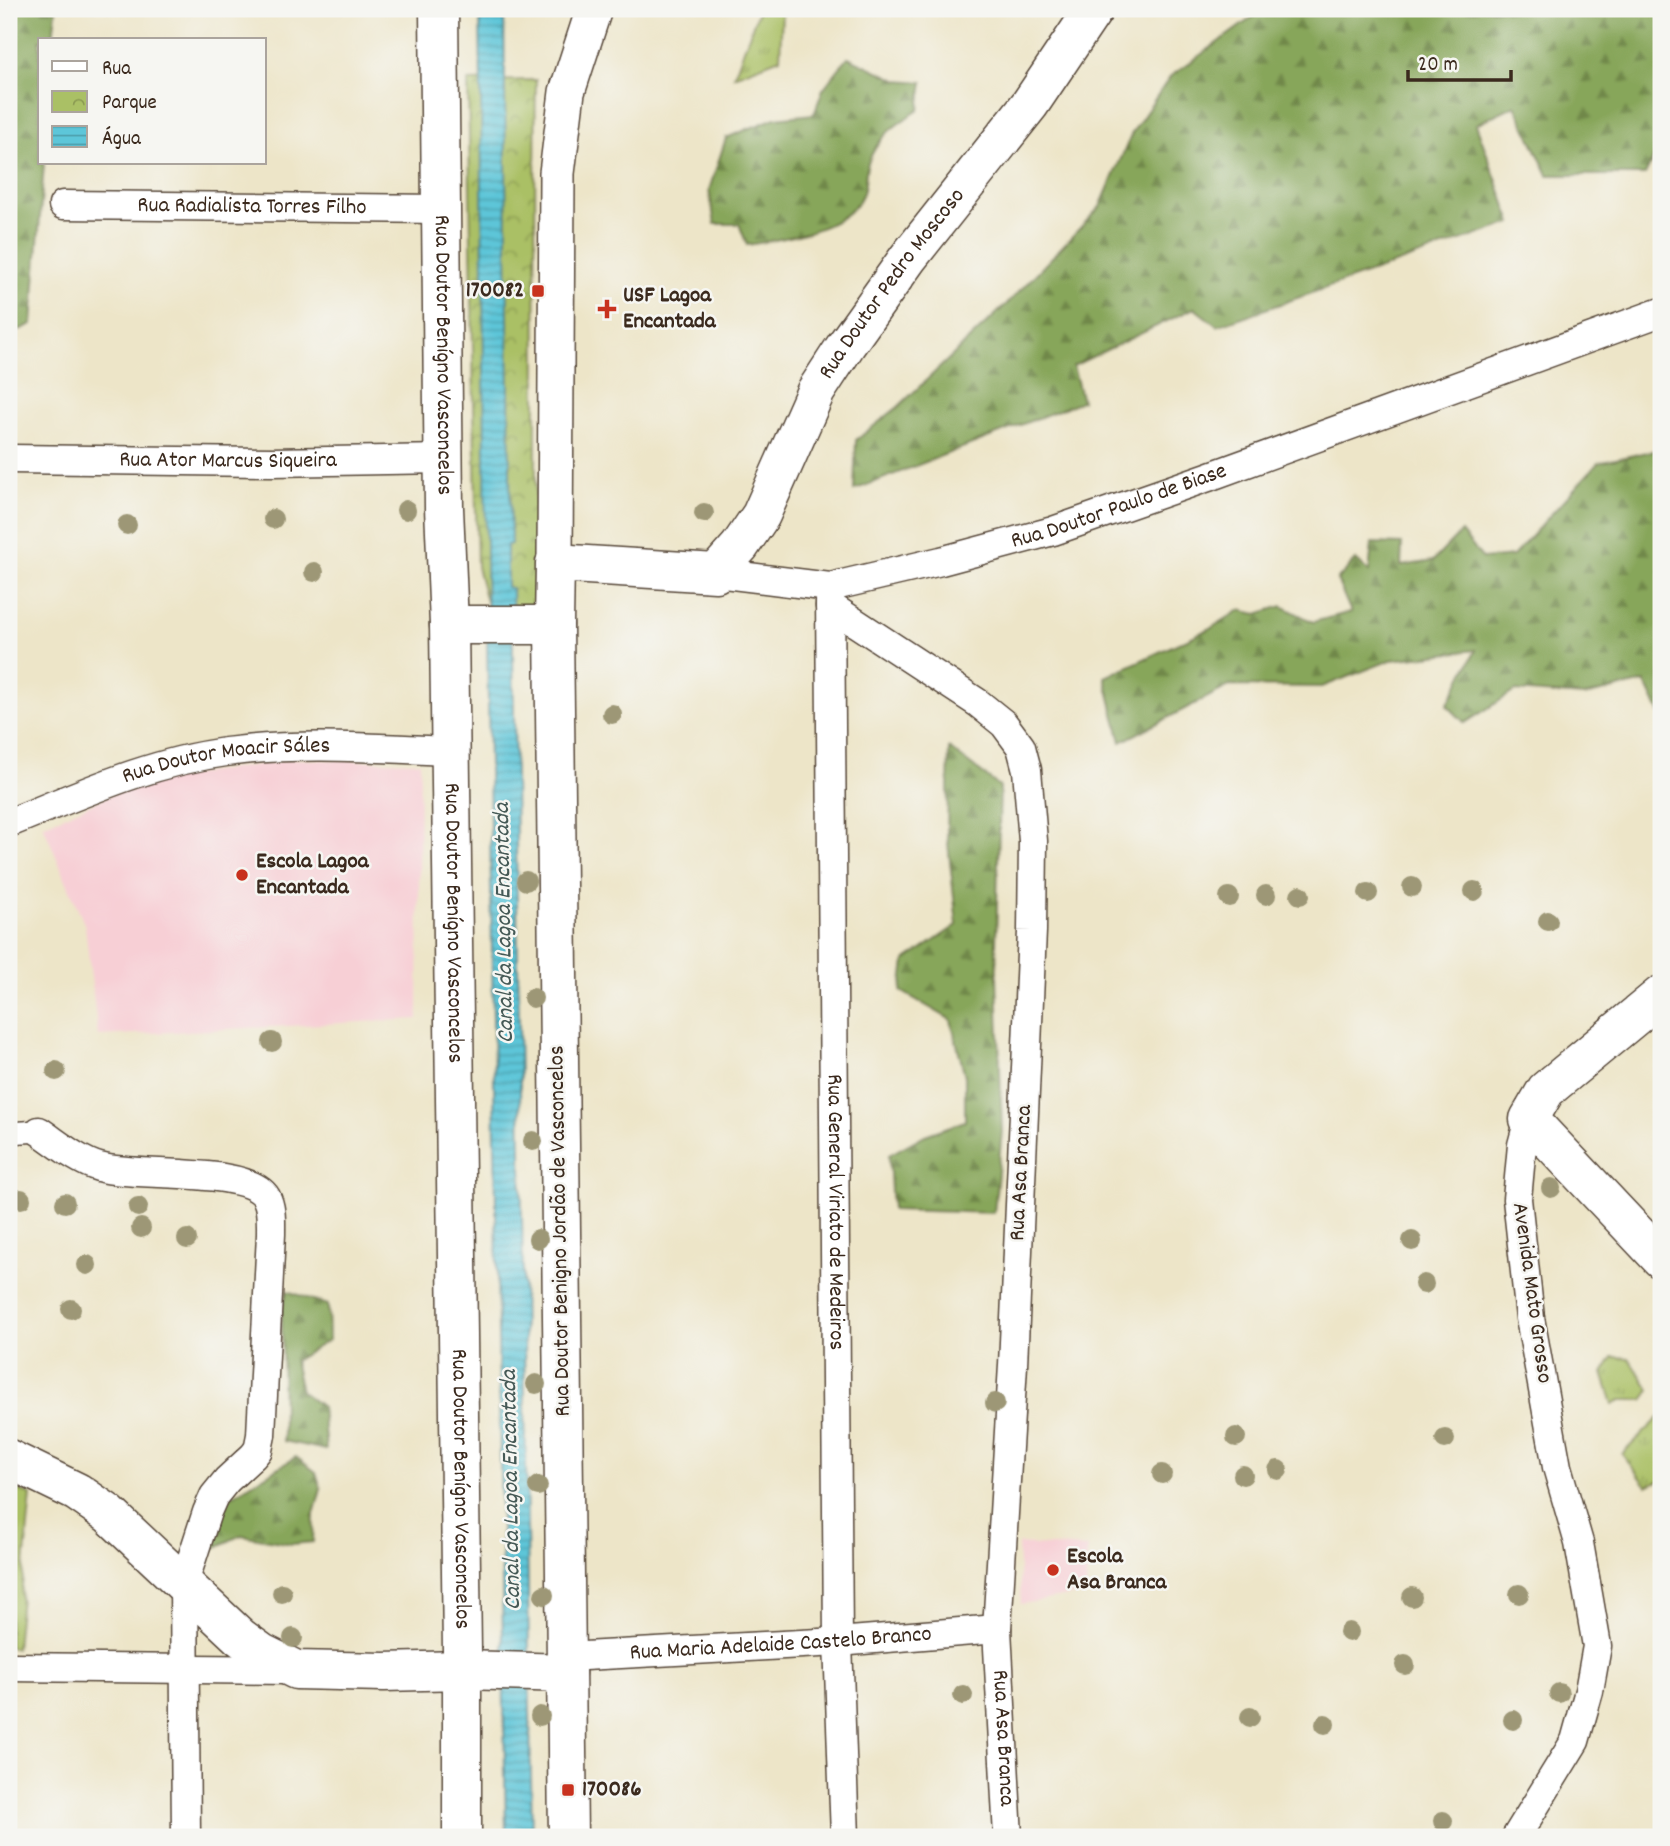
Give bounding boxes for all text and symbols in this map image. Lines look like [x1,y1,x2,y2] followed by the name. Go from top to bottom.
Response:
[38,38,266,164] legend
[1408,38,1511,82] scale bar
[1418,51,1458,81] text: 20 m
[102,55,132,85] text: Rua
[102,89,157,119] text: Parque
[102,125,142,155] text: Água
[811,181,974,386] street label: Rua Doutor Pedro Moscoso
[137,189,367,225] street label: Rua Radialista Torres Filho
[425,215,460,495] street label: Rua Doutor Benígno Vasconcelos
[466,275,524,308] place label: 170082
[623,280,717,339] place label: USF Lagoa Encantada
[530,283,546,299] marker: 170082
[597,299,617,319] marker: USF Lagoa Encantada
[119,444,338,479] street label: Rua Ator Marcus Siqueira
[1007,455,1232,558] street label: Rua Doutor Paulo de Biase
[118,730,330,794] street label: Rua Doutor Moacir Sáles
[434,782,471,1063] street label: Rua Doutor Benígno Vasconcelos
[486,801,524,1043] water label: Canal da Lagoa Encantada
[256,846,370,905] place label: Escola Lagoa Encantada
[234,867,250,883] marker: Escola Lagoa Encantada
[541,1045,581,1417] street label: Rua Doutor Benigno Jordão de Vasconcelos
[817,1074,852,1350] street label: Rua General Viriato de Medeiros
[1002,1103,1042,1242] street label: Rua Asa Branca
[1502,1200,1560,1386] street label: Avenida Mato Grosso
[442,1348,478,1629] street label: Rua Doutor Benígno Vasconcelos
[493,1368,531,1610] water label: Canal da Lagoa Encantada
[1067,1541,1167,1600] place label: Escola Asa Branca
[1045,1562,1061,1578] marker: Escola Asa Branca
[629,1618,933,1670] street label: Rua Maria Adelaide Castelo Branco
[983,1669,1023,1808] street label: Rua Asa Branca
[582,1774,641,1807] place label: 170086
[560,1782,576,1798] marker: 170086

